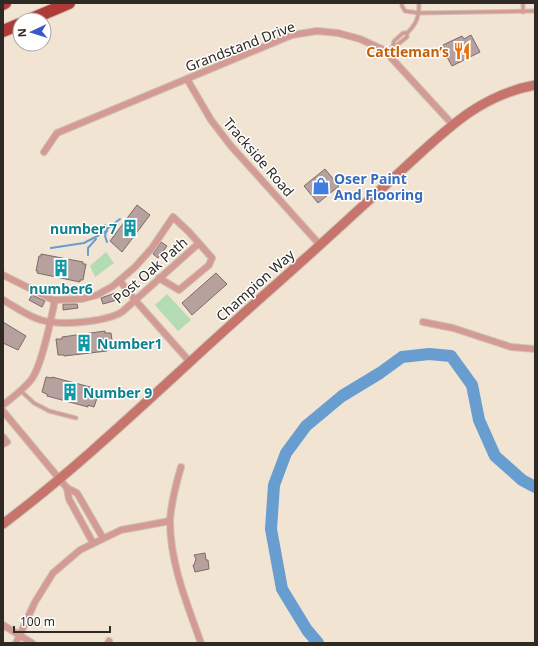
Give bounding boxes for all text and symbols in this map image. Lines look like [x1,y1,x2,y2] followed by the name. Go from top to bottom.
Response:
[12,12,52,52] north arrow
[182,16,298,76] street label: Grandstand Drive
[14,28,29,38] text: N
[452,41,472,61] restaurant icon: Cattleman’s
[366,42,449,61] place label: Cattleman’s
[219,114,299,200] street label: Trackside Road
[334,169,423,204] place label: Oser Paint And Flooring
[311,176,331,196] shop icon: Oser Paint And Flooring
[120,218,140,238] building icon: number 7
[50,219,117,238] place label: number 7
[109,233,191,307] street label: Post Oak Path
[212,244,299,325] street label: Champion Way
[51,258,71,278] building icon: number6
[29,279,93,298] place label: number6
[74,333,94,353] building icon: Number1
[97,334,163,353] place label: Number1
[60,382,80,402] building icon: Number 9
[83,383,152,402] place label: Number 9
[14,608,110,634] scale bar
[20,613,55,630] text: 100 m

